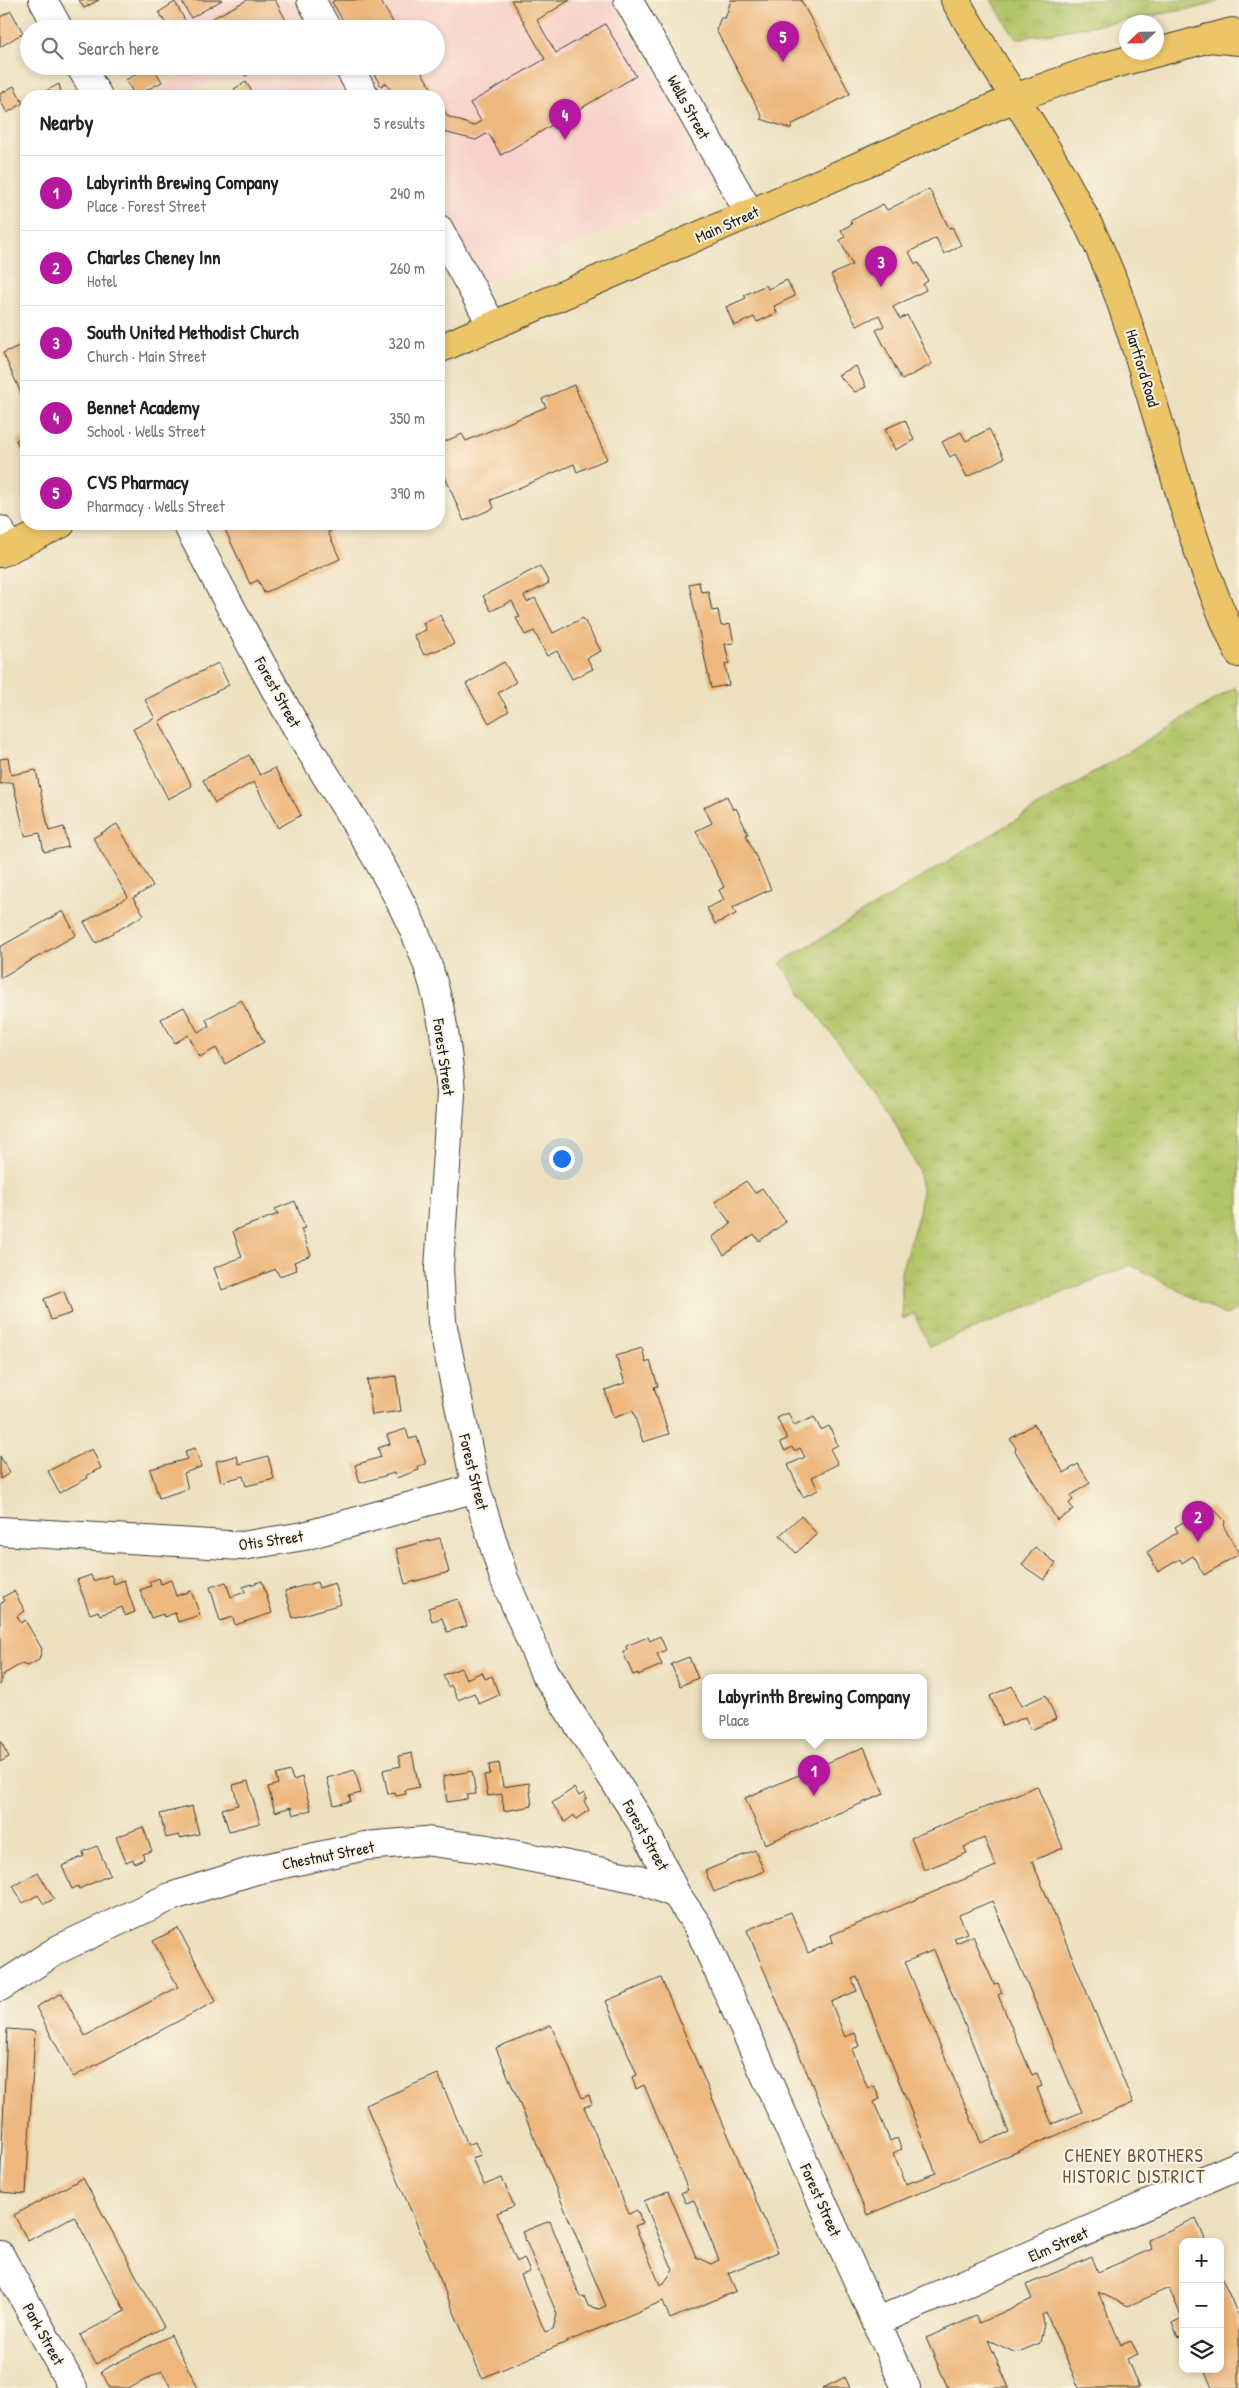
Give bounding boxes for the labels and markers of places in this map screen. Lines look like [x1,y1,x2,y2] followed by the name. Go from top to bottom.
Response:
[767,21,799,62] pin: 5
[549,99,581,140] pin: 4
[865,246,897,287] pin: 3
[1182,1501,1214,1542] pin: 2
[798,1755,830,1796] pin: 1

